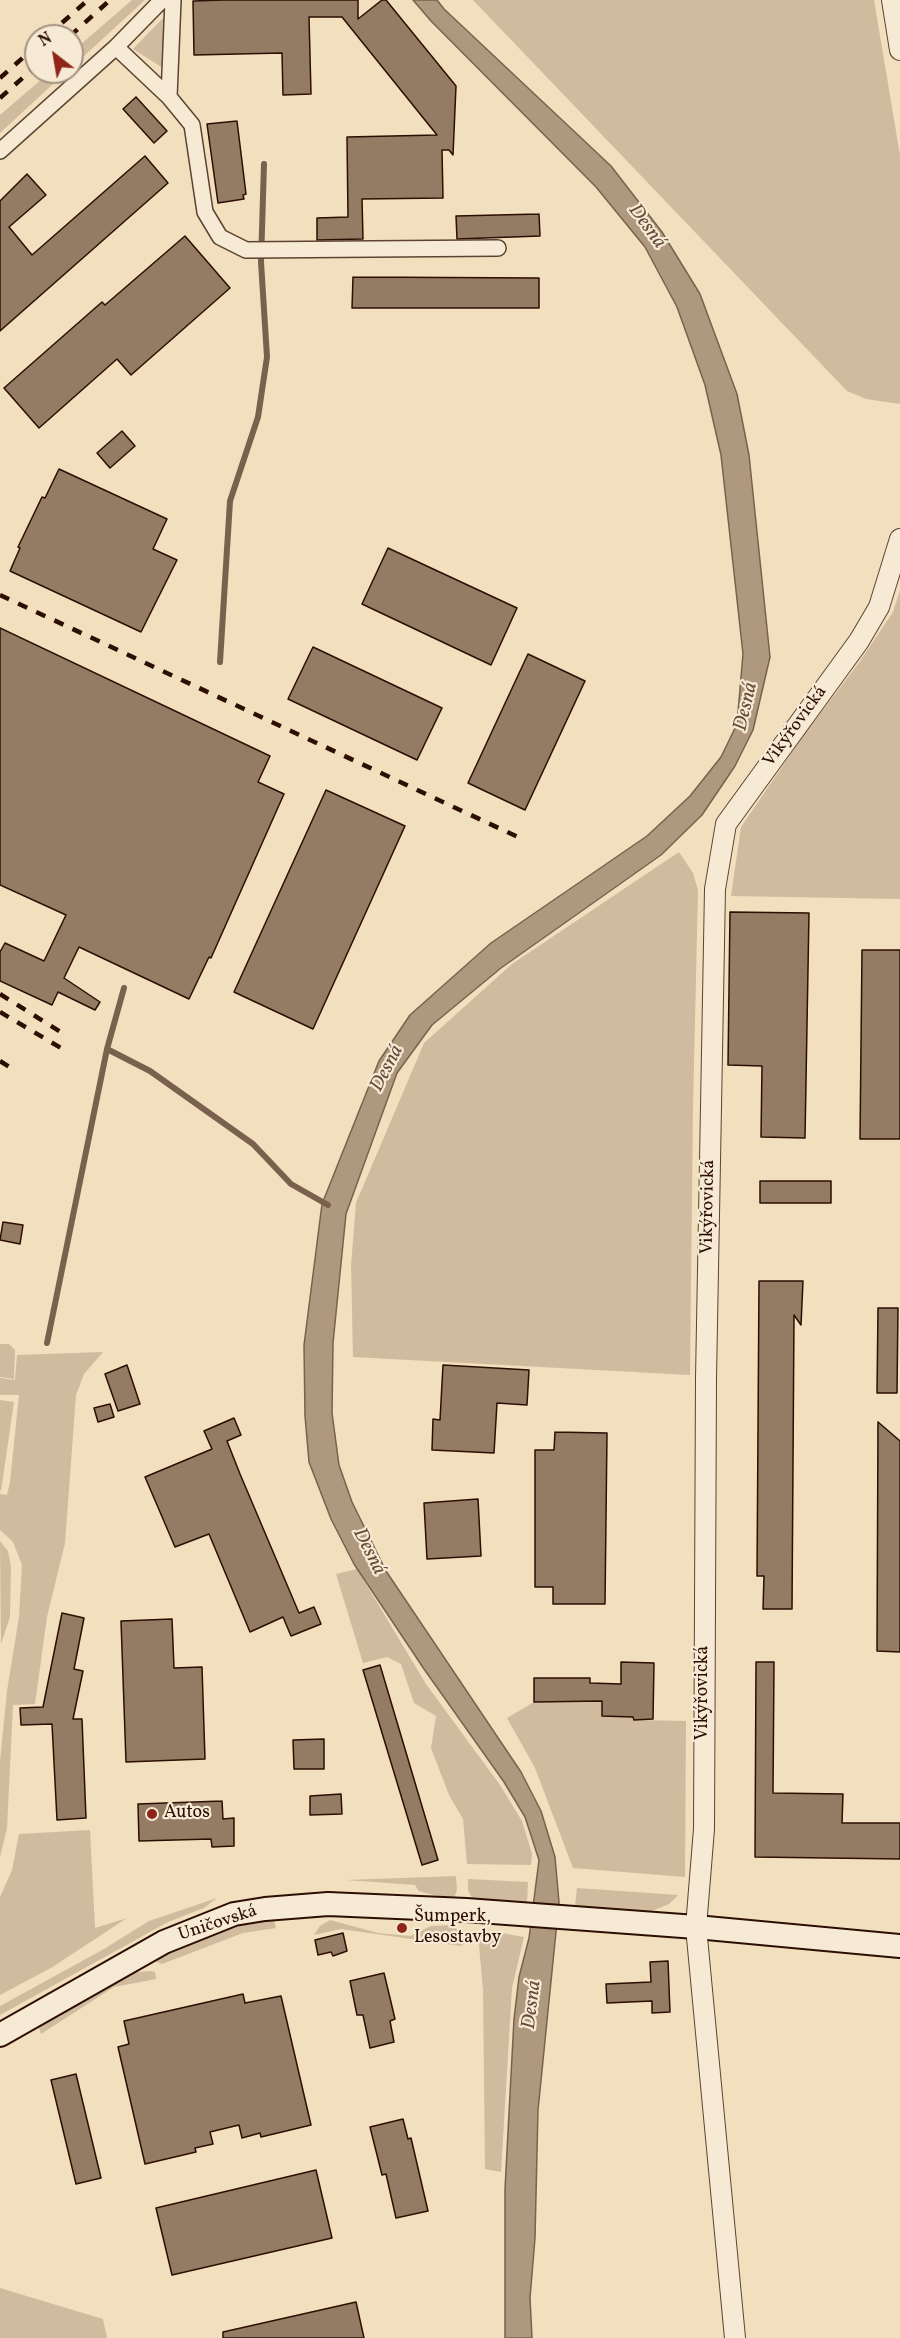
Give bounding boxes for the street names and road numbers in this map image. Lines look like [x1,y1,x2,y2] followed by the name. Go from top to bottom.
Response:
[759,682,833,772] street label: Vikýřovická
[697,1159,721,1255] street label: Vikýřovická
[693,1646,715,1740] street label: Vikýřovická
[176,1901,260,1947] street label: Uničovská

